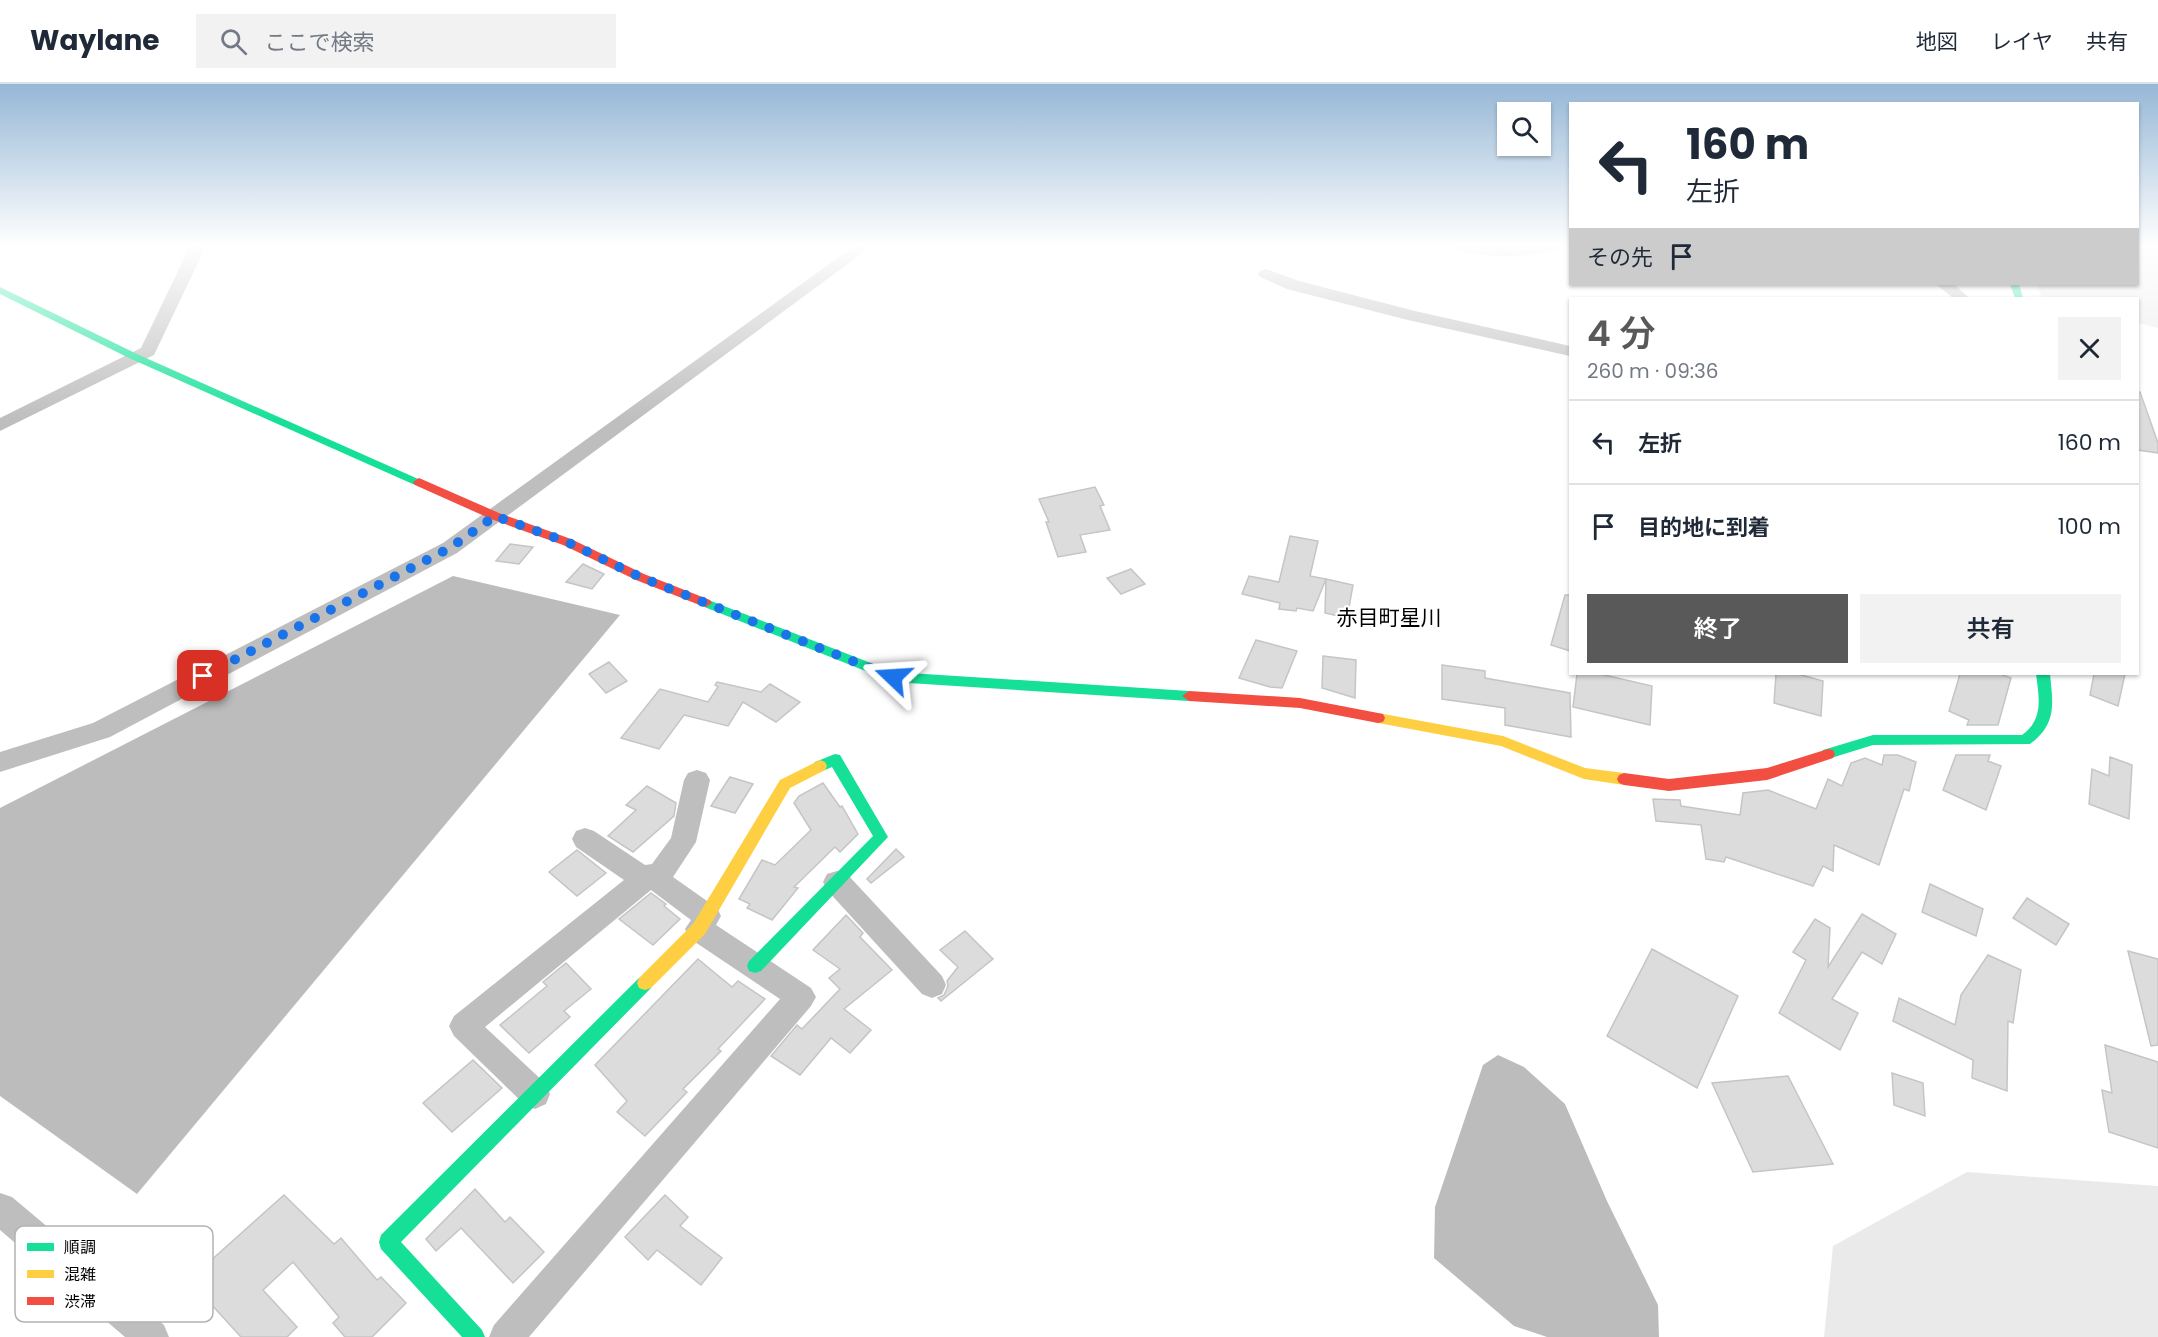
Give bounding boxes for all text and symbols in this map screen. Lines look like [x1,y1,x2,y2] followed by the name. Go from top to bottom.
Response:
[196,14,616,68] search box
[30,21,160,60] text: Waylane
[217,25,250,58] icon: search
[265,27,375,58] text: ここで検索
[1916,27,1958,56] text: 地図
[1991,27,2053,56] text: レイヤ
[2086,27,2128,56] text: 共有
[1497,102,1551,156] map controls
[1497,102,1551,156] button: search
[1686,115,1809,174] text: 160 m
[1587,126,1665,204] icon: left
[1686,173,1740,210] text: 左折
[1665,240,1698,273] icon: arrive
[1587,242,1653,273] text: その先
[1587,308,1655,359] text: 4 分
[2058,317,2121,380] button: close
[1587,357,1719,385] text: 260 m · 09:36
[1587,426,1620,459] icon: left
[2058,427,2121,458] text: 160 m
[1638,428,1682,459] text: 左折
[1587,510,1620,543] icon: arrive
[2058,511,2121,542] text: 100 m
[1638,512,1770,543] text: 目的地に到着
[1587,594,1848,663] button: 終了
[1860,594,2121,663] button: 共有
[1337,603,1442,632] district label: 赤目町星川
[861,645,925,709] position arrow
[177,650,228,701] pin
[186,659,219,692] icon: arrive
[15,1226,213,1322] legend
[64,1236,96,1259] text: 順調
[64,1263,96,1286] text: 混雑
[64,1290,96,1313] text: 渋滞

